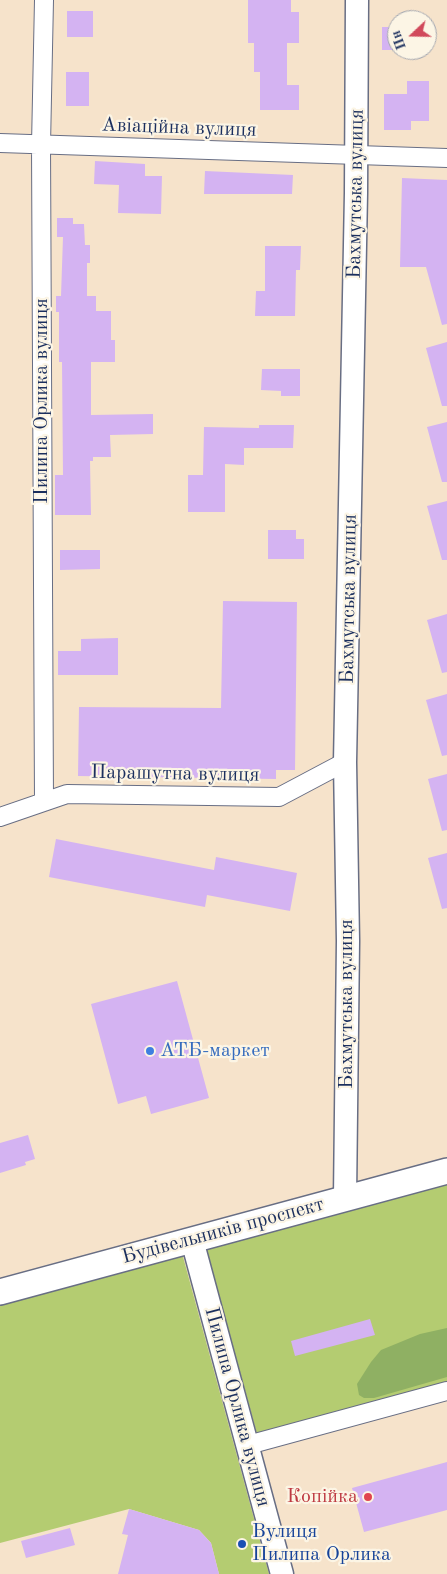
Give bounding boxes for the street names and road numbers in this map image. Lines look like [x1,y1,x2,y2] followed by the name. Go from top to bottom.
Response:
[343,109,369,279] street label: Бахмутська вулиця
[101,113,257,143] street label: Авіаційна вулиця
[30,298,54,504] street label: Пилипа Орлика вулиця
[336,514,362,684] street label: Бахмутська вулиця
[90,761,260,787] street label: Парашутна вулиця
[335,919,359,1089] street label: Бахмутська вулиця
[119,1192,327,1270] street label: Будівельників проспект
[199,1305,275,1509] street label: Пилипа Орлика вулиця

